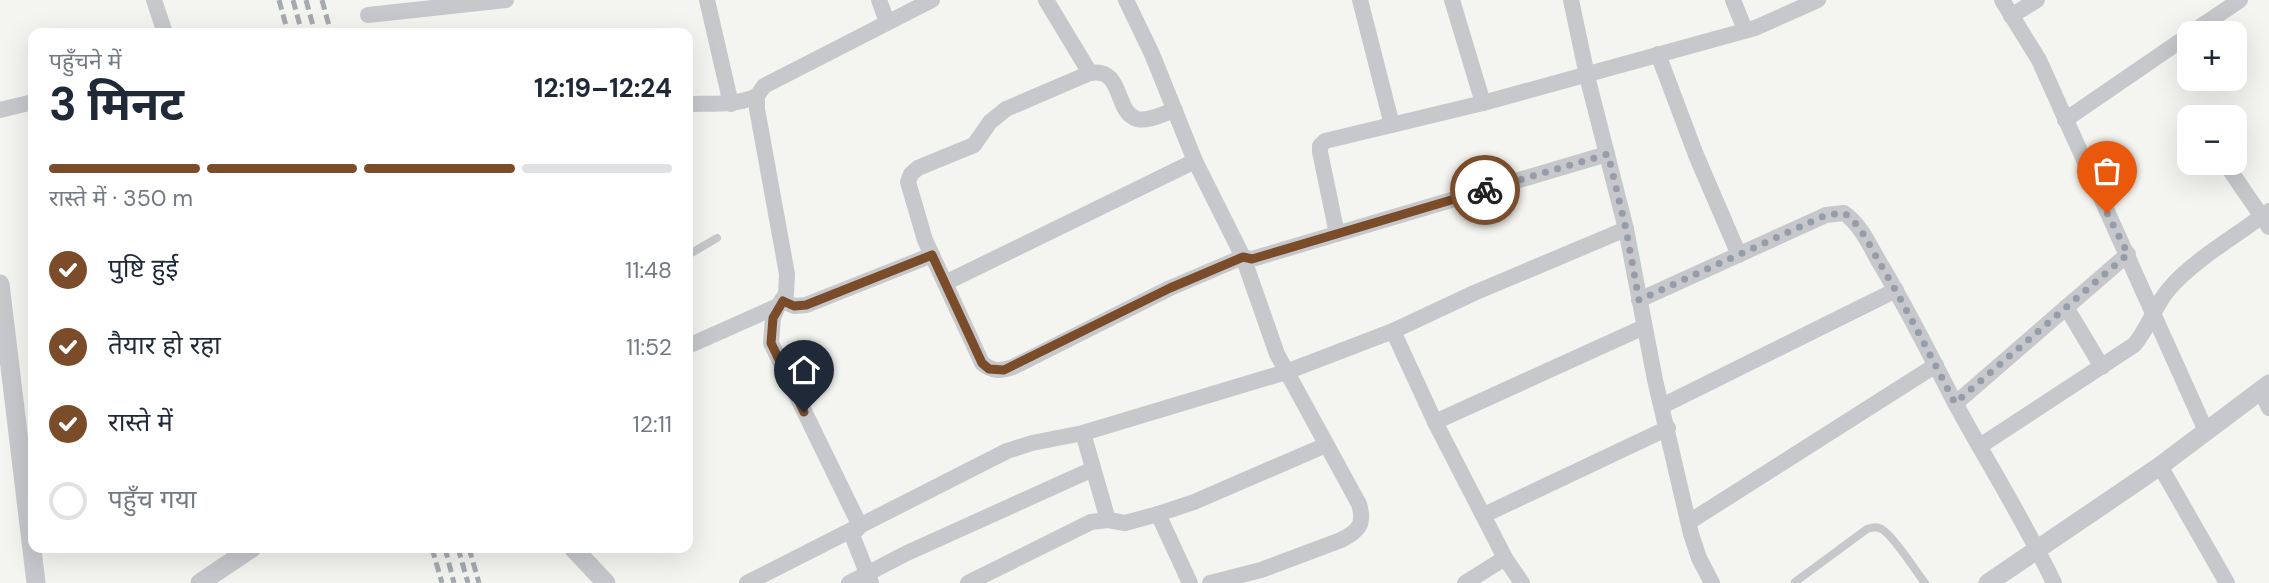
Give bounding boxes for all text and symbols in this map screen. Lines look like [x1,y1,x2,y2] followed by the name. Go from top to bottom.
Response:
[2177,21,2247,175] map controls
[2177,21,2247,91] button: +
[49,46,122,76] text: पहुँचने में
[534,71,672,105] text: 12:19–12:24
[49,74,184,134] text: 3 मिनट
[2177,105,2247,175] button: −
[2077,141,2137,213] pin
[2088,152,2126,190] icon: bag
[1450,155,1520,225] courier
[1466,171,1504,209] icon: bike
[49,183,193,213] text: रास्ते में · 350 m
[49,251,87,289] icon: check
[108,251,178,285] text: पुष्टि हुई
[625,255,672,285] text: 11:48
[49,328,87,366] icon: check
[108,328,221,362] text: तैयार हो रहा
[626,332,672,362] text: 11:52
[774,340,834,412] pin
[785,351,823,389] icon: home
[49,405,87,443] icon: check
[108,405,173,439] text: रास्ते में
[633,409,672,439] text: 12:11
[108,482,196,516] text: पहुँच गया

